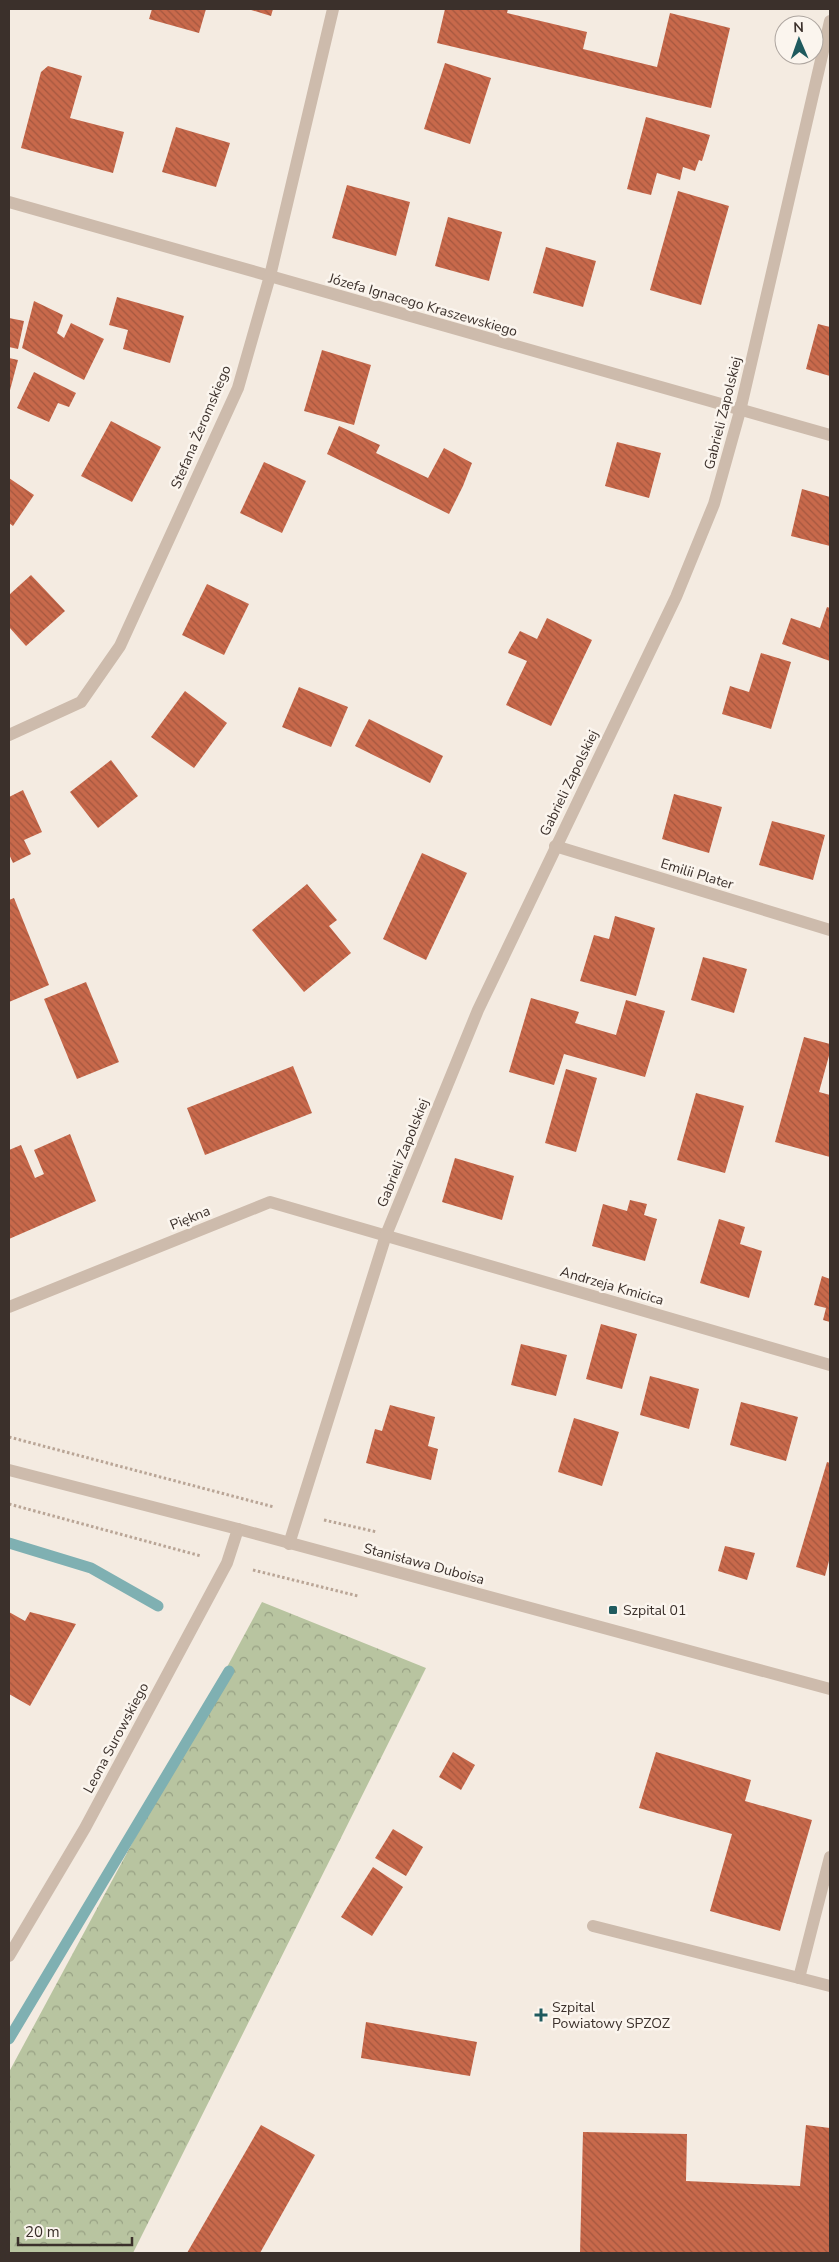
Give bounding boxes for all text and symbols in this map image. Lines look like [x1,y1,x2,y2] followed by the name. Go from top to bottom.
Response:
[774,15,824,65] north arrow
[793,18,804,37] text: N
[325,269,520,341] street label: Józefa Ignacego Kraszewskiego
[700,355,746,471] street label: Gabrieli Zapolskiej
[166,362,236,492] street label: Stefana Żeromskiego
[535,727,603,839] street label: Gabrieli Zapolskiej
[658,854,736,894] street label: Emilii Plater
[373,1096,433,1210] street label: Gabrieli Zapolskiej
[167,1201,213,1235] street label: Piękna
[558,1262,666,1310] street label: Andrzeja Kmicica
[361,1539,487,1589] street label: Stanisława Duboisa
[623,1601,686,1620] place label: Szpital 01
[607,1604,619,1616] marker: Szpital 01
[79,1679,153,1797] street label: Leona Surowskiego
[552,1998,670,2033] place label: Szpital Powiatowy SPZOZ
[534,2008,548,2022] marker: Szpital Powiatowy SPZOZ
[18,2214,131,2246] scale bar
[25,2222,60,2242] text: 20 m

